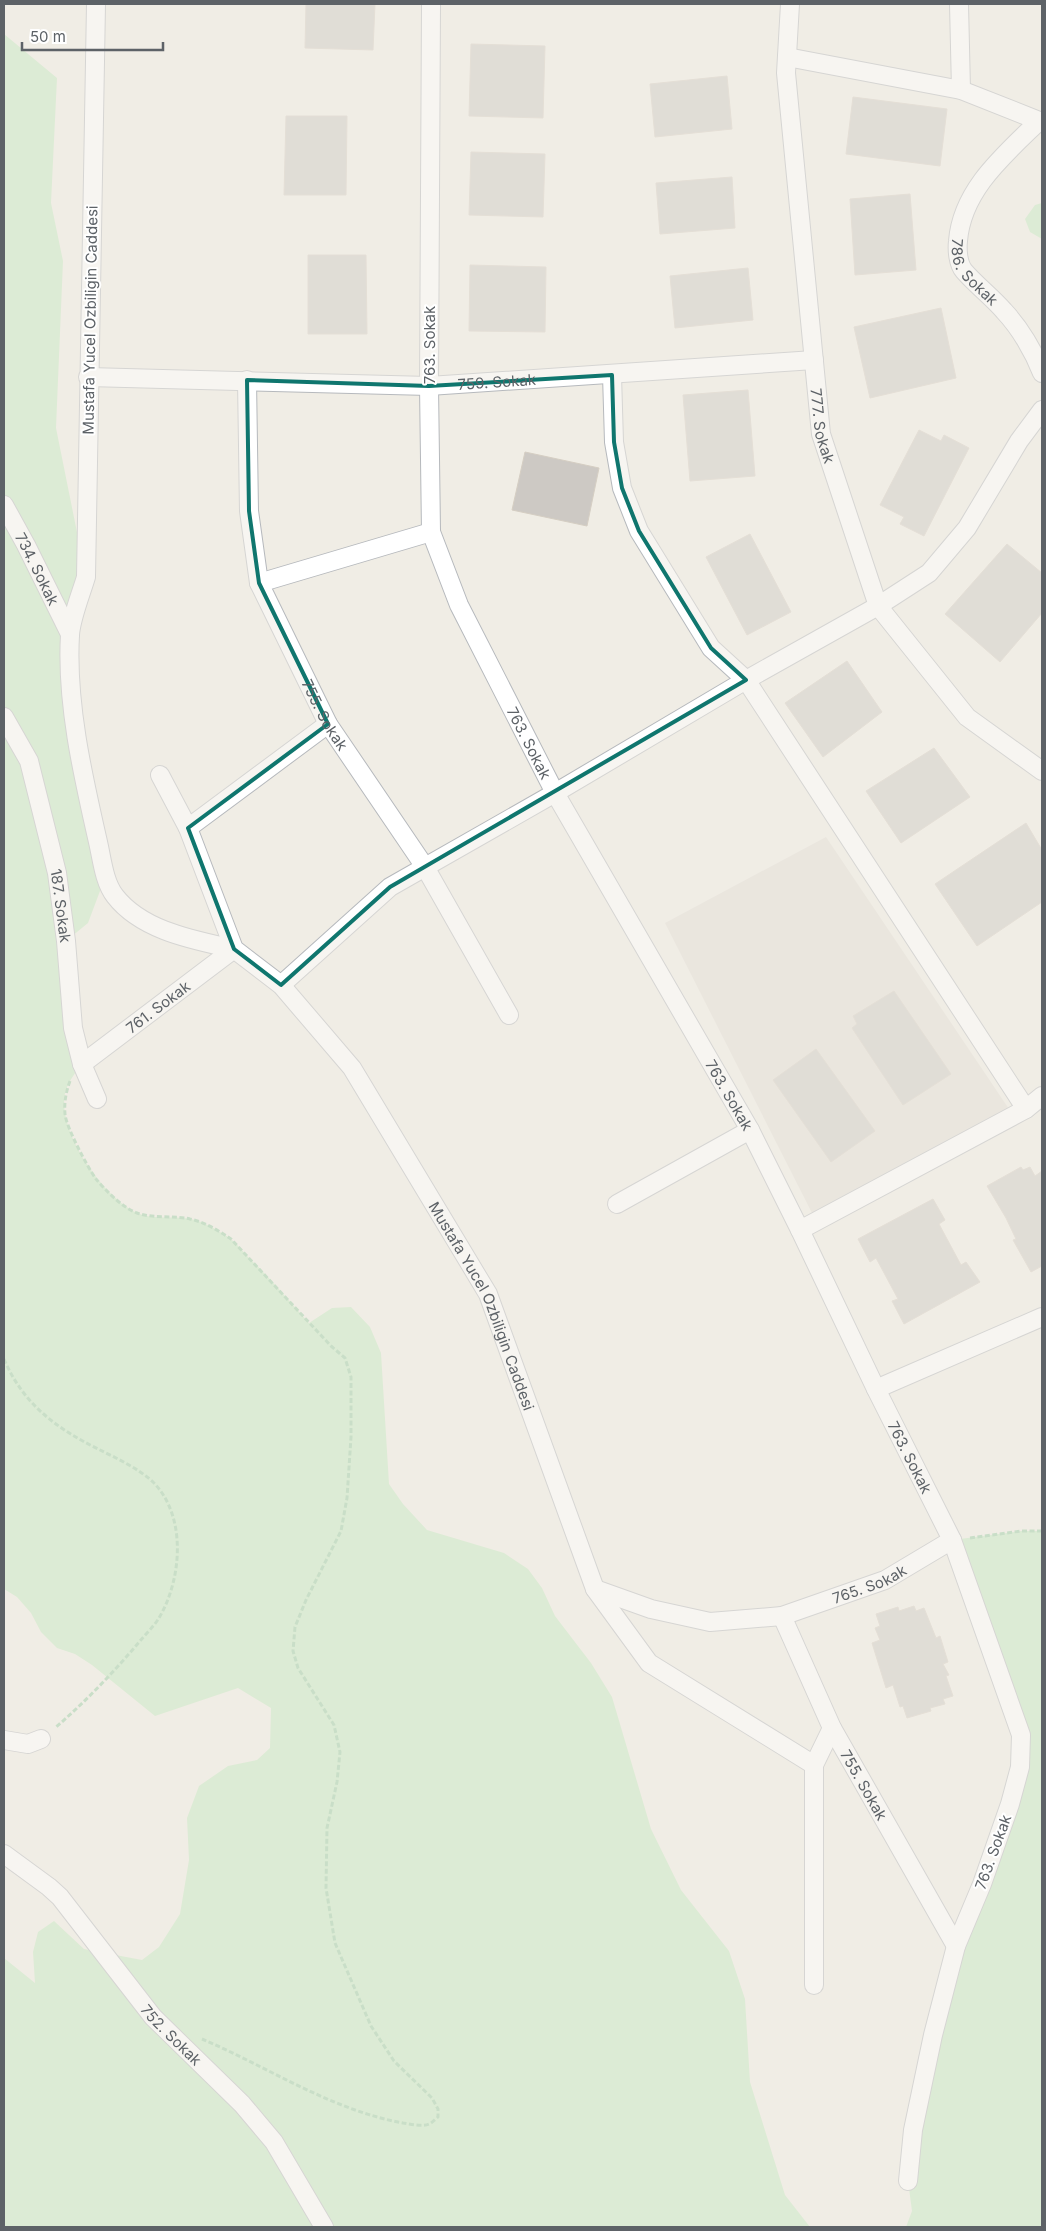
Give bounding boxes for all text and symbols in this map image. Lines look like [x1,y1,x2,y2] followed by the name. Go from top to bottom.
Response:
[22,20,164,52] scale bar
[30,27,66,46] text: 50 m
[79,205,101,435] street label: Mustafa Yucel Ozbiligin Caddesi
[948,238,1003,310] street label: 786. Sokak
[420,305,439,384] street label: 763. Sokak
[457,369,537,394] street label: 759. Sokak
[807,387,840,467] street label: 777. Sokak
[11,529,64,609] street label: 734. Sokak
[298,676,353,754] street label: 755. Sokak
[503,704,556,783] street label: 763. Sokak
[47,867,76,944] street label: 187. Sokak
[122,976,194,1037] street label: 761. Sokak
[702,1056,758,1134] street label: 763. Sokak
[425,1198,539,1413] street label: Mustafa Yucel Ozbiligin Caddesi
[884,1418,937,1497] street label: 763. Sokak
[830,1560,910,1607] street label: 765. Sokak
[837,1746,892,1824] street label: 755. Sokak
[971,1811,1016,1892] street label: 763. Sokak
[137,2000,207,2070] street label: 752. Sokak

